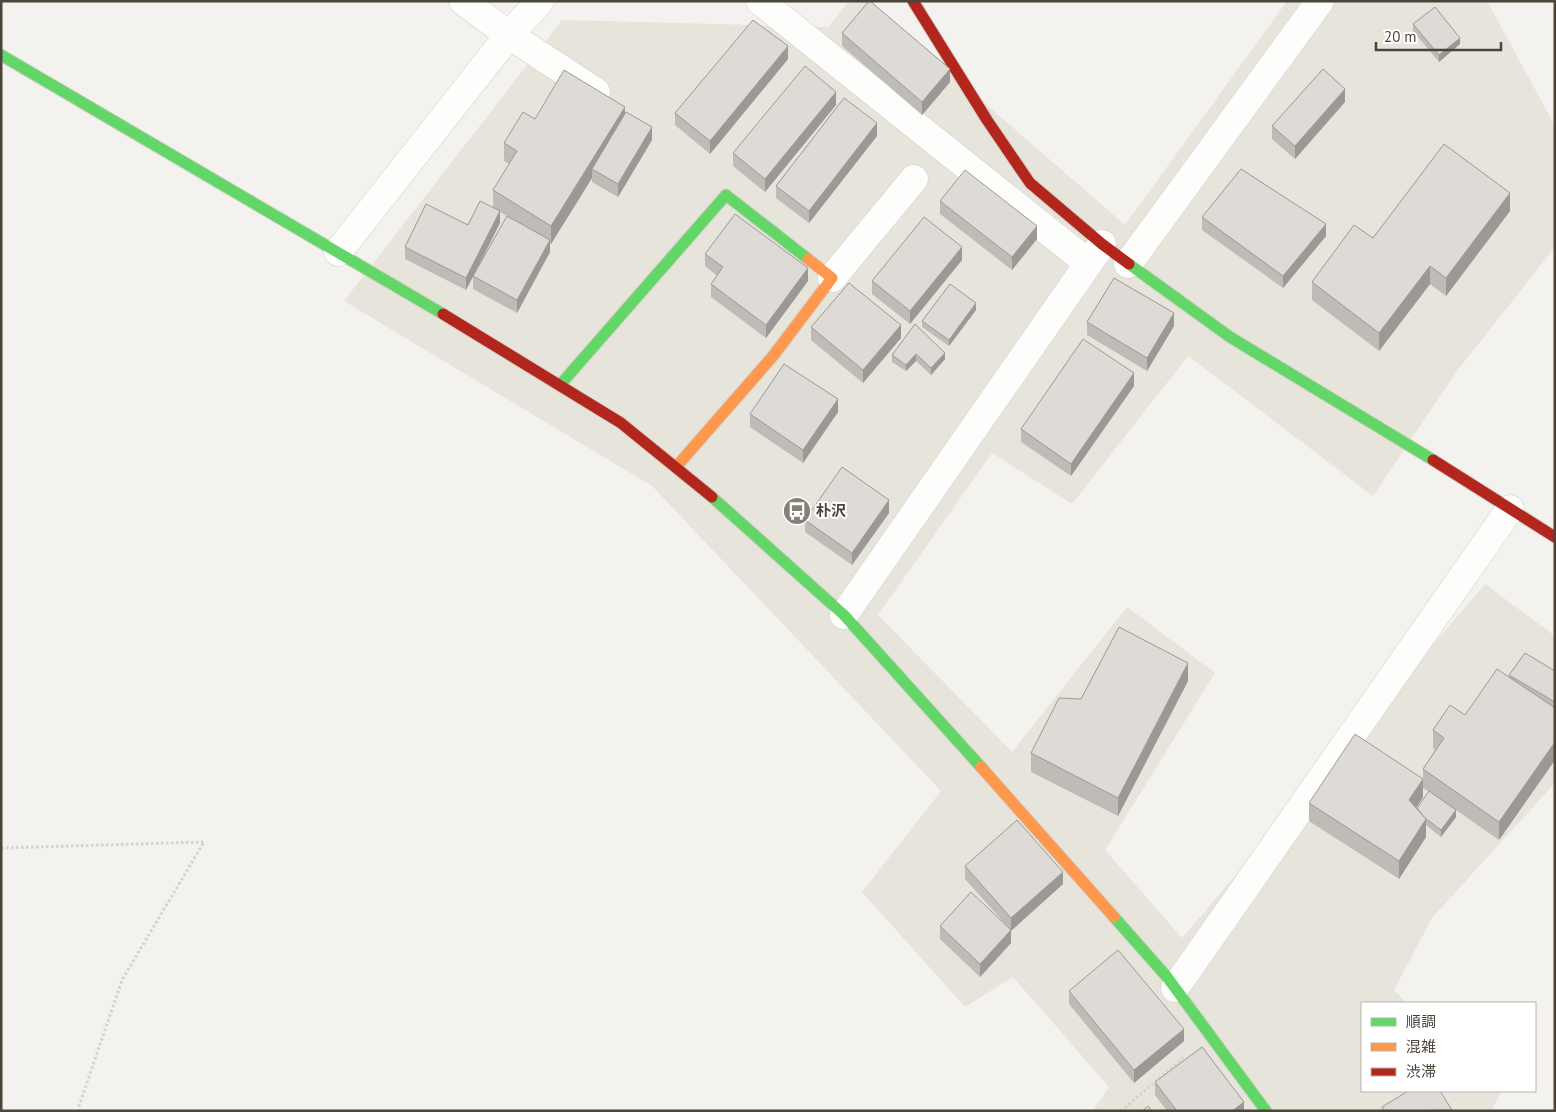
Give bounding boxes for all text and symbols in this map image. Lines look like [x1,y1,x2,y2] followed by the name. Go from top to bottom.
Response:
[1376,20,1501,52] scale bar
[1384,27,1417,46] text: 20 m
[782,496,812,526] bus stop icon: 朴沢
[816,501,846,520] place label: 朴沢
[1361,1002,1536,1092] legend
[1406,1012,1436,1031] text: 順調
[1406,1037,1436,1056] text: 混雑
[1406,1062,1436,1081] text: 渋滞

